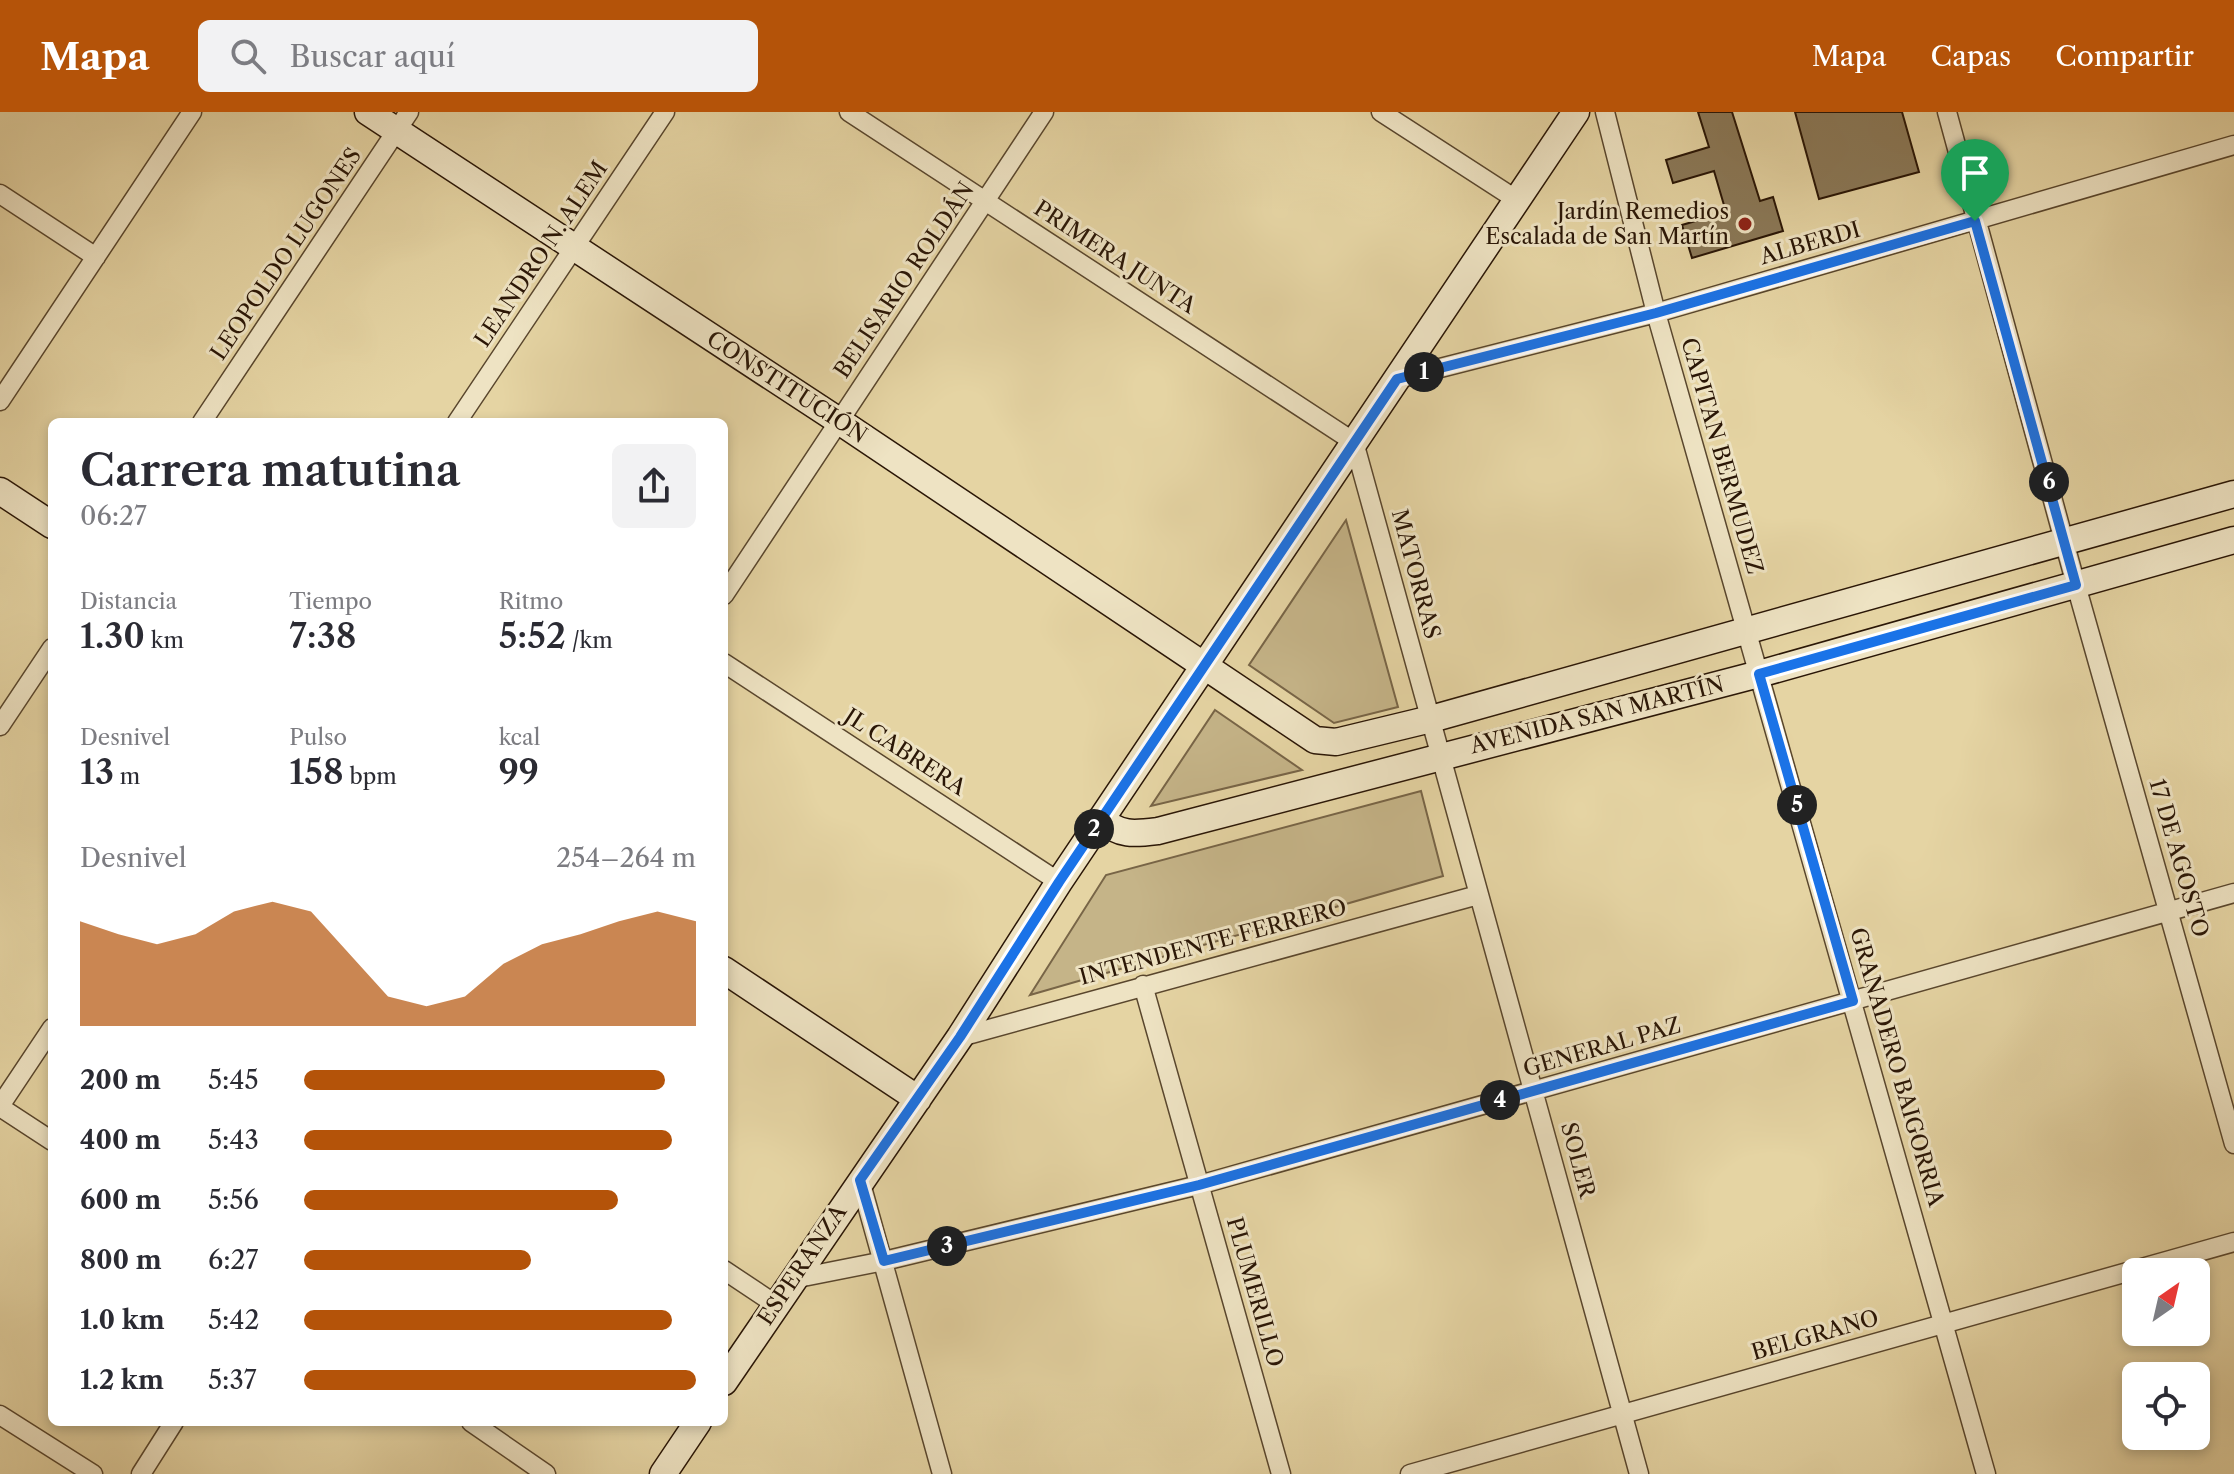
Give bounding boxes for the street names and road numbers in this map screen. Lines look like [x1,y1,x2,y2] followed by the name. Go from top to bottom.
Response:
[205,143,367,365] street label: LEOPOLDO LUGONES
[469,156,613,352] street label: LEANDRO N. ALEM
[828,176,980,383] street label: BELISARIO ROLDÁN
[1029,195,1202,320] street label: PRIMERA JUNTA
[1756,216,1863,270] street label: ALBERDI
[702,324,873,449] street label: CONSTITUCIÓN
[1675,335,1769,577] street label: CAPITAN BERMUDEZ
[1386,506,1446,642] street label: MATORRAS
[1466,669,1727,760] street label: AVENIDA SAN MARTÍN
[836,701,972,802] street label: JL CABRERA
[2144,776,2214,940] street label: 17 DE AGOSTO
[1076,893,1350,991] street label: INTENDENTE FERRERO
[1844,924,1950,1210] street label: GRANADERO BAIGORRIA
[1520,1012,1684,1082] street label: GENERAL PAZ
[1555,1119,1601,1202] street label: SOLER
[752,1199,853,1330] street label: ESPERANZA
[1221,1214,1289,1370] street label: PLUMERILLO
[1748,1304,1882,1366] street label: BELGRANO

